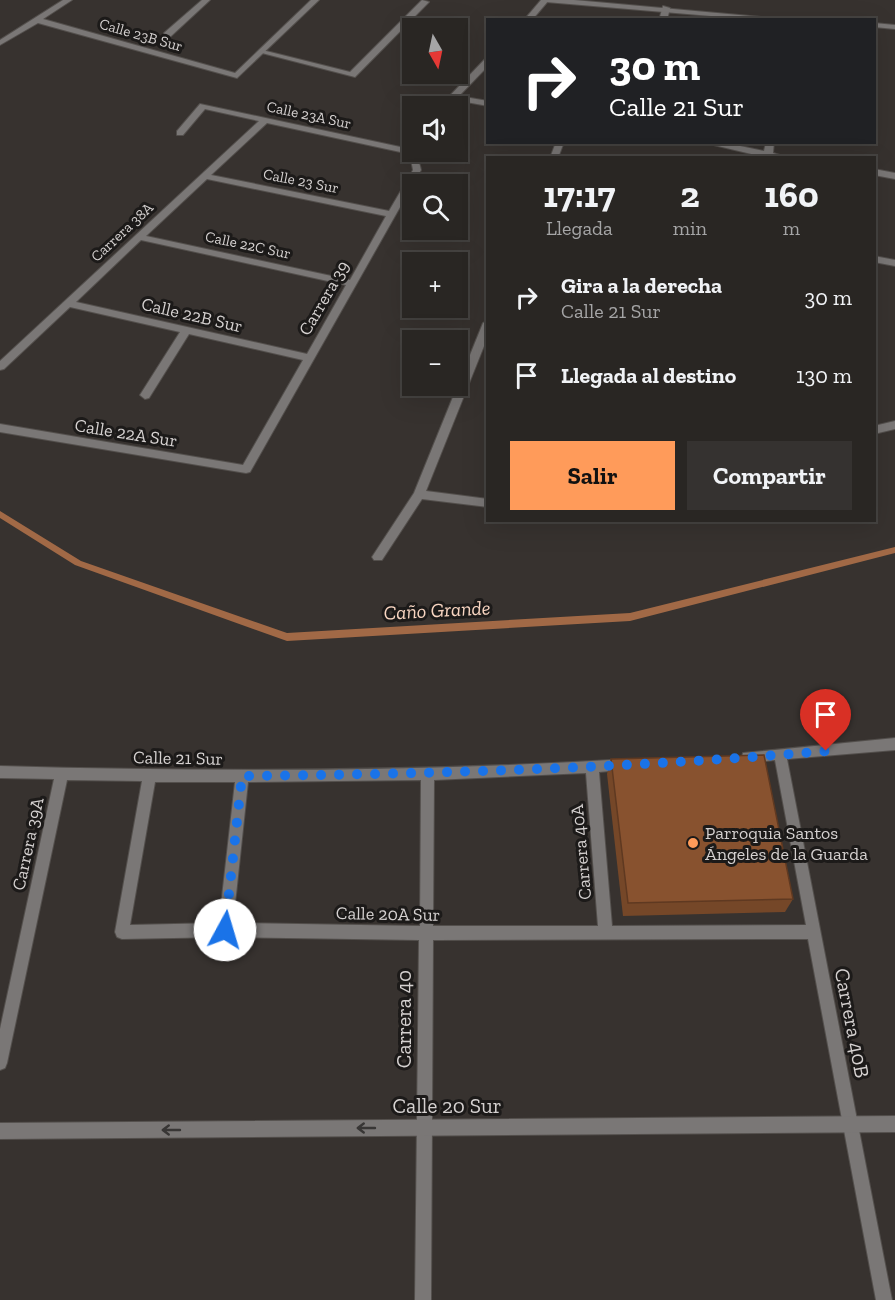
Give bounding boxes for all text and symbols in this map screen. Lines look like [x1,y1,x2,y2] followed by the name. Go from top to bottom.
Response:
[97,15,185,55] street label: Calle 23B Sur
[402,18,468,84] north arrow
[402,18,468,396] map controls
[609,40,700,91] text: 30 m
[510,42,588,120] icon: right
[609,91,744,123] text: Calle 21 Sur
[402,96,468,162] button: sound
[265,97,353,133] street label: Calle 23A Sur
[262,165,340,197] street label: Calle 23 Sur
[543,173,615,216] text: 17:17
[680,173,699,216] text: 2
[764,173,819,216] text: 160
[402,174,468,240] button: search
[87,198,157,265] street label: Carrera 38A
[546,216,613,240] text: Llegada
[673,216,707,240] text: min
[783,216,800,240] text: m
[204,227,292,263] street label: Calle 22C Sur
[402,252,468,318] button: +
[294,257,354,339] street label: Carrera 39
[561,272,722,299] text: Gira a la derecha
[510,281,543,314] icon: right
[805,284,852,311] text: 30 m
[139,293,245,337] street label: Calle 22B Sur
[561,299,661,323] text: Calle 21 Sur
[402,330,468,396] button: −
[510,359,543,392] icon: arrive
[561,362,736,389] text: Llegada al destino
[796,362,852,389] text: 130 m
[73,414,179,452] street label: Calle 22A Sur
[510,441,675,510] button: Salir
[687,441,852,510] button: Compartir
[383,595,491,625] water label: Caño Grande
[800,689,851,751] pin
[809,698,842,731] icon: arrive
[133,746,223,770] street label: Calle 21 Sur
[7,795,49,892] street label: Carrera 39A
[566,803,596,901] street label: Carrera 40A
[705,822,868,865] place label: Parroquia Santos Ángeles de la Guarda
[686,836,700,850] marker: Parroquia Santos Ángeles de la Guarda
[193,898,257,962] position arrow
[336,902,440,926] street label: Calle 20A Sur
[830,966,875,1080] street label: Carrera 40B
[391,970,416,1068] street label: Carrera 40
[393,1093,502,1118] street label: Calle 20 Sur
[356,1122,376,1134] one-way arrow
[161,1124,181,1136] one-way arrow

